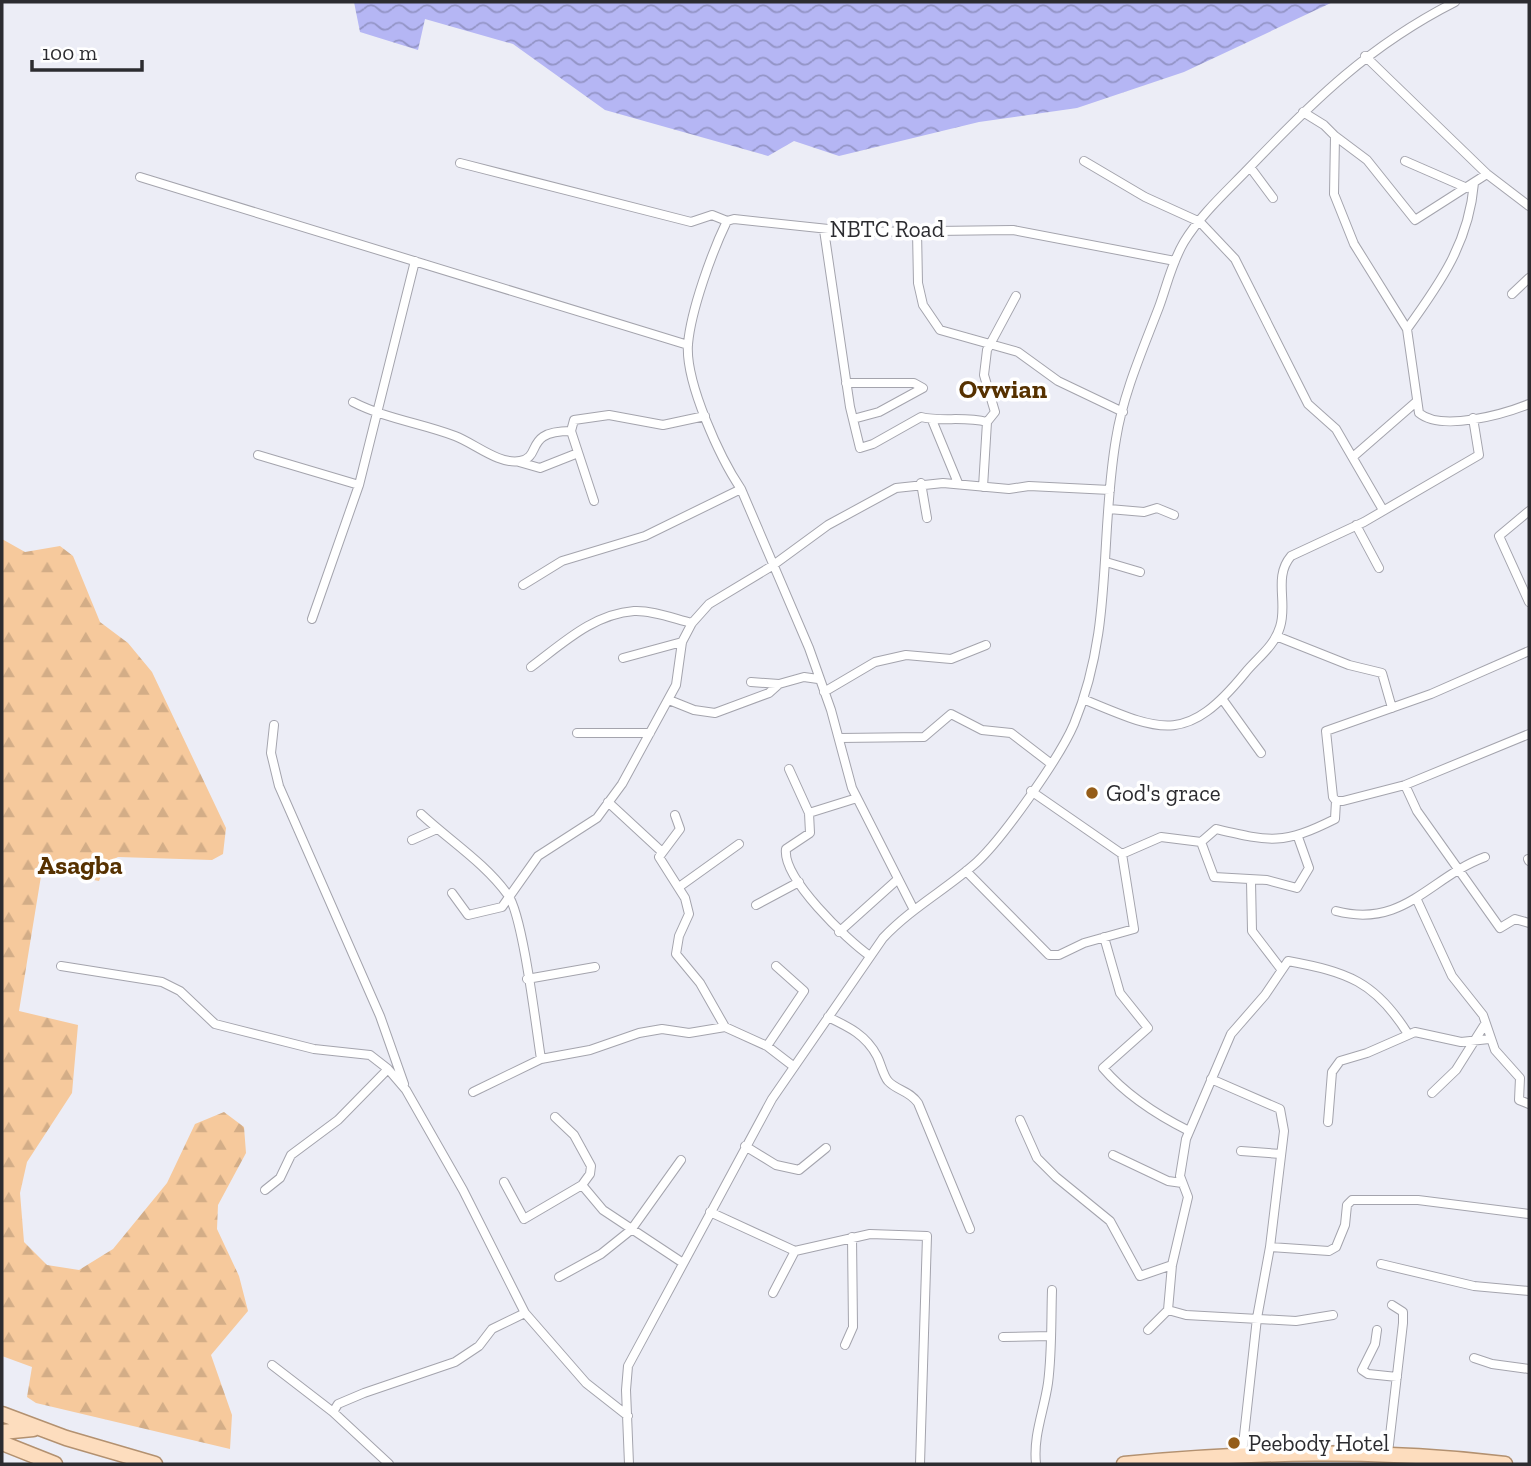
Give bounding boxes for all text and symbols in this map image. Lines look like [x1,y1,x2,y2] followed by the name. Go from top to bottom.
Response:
[32,28,142,72] scale bar
[42,40,97,65] text: 100 m
[830,215,945,243] street label: NBTC Road
[959,373,1048,405] district label: Ovwian
[1106,779,1221,807] place label: God's grace
[1084,785,1100,801] marker: God's grace
[37,849,123,881] district label: Asagba
[1248,1429,1389,1457] place label: Peebody Hotel
[1226,1435,1242,1451] marker: Peebody Hotel

